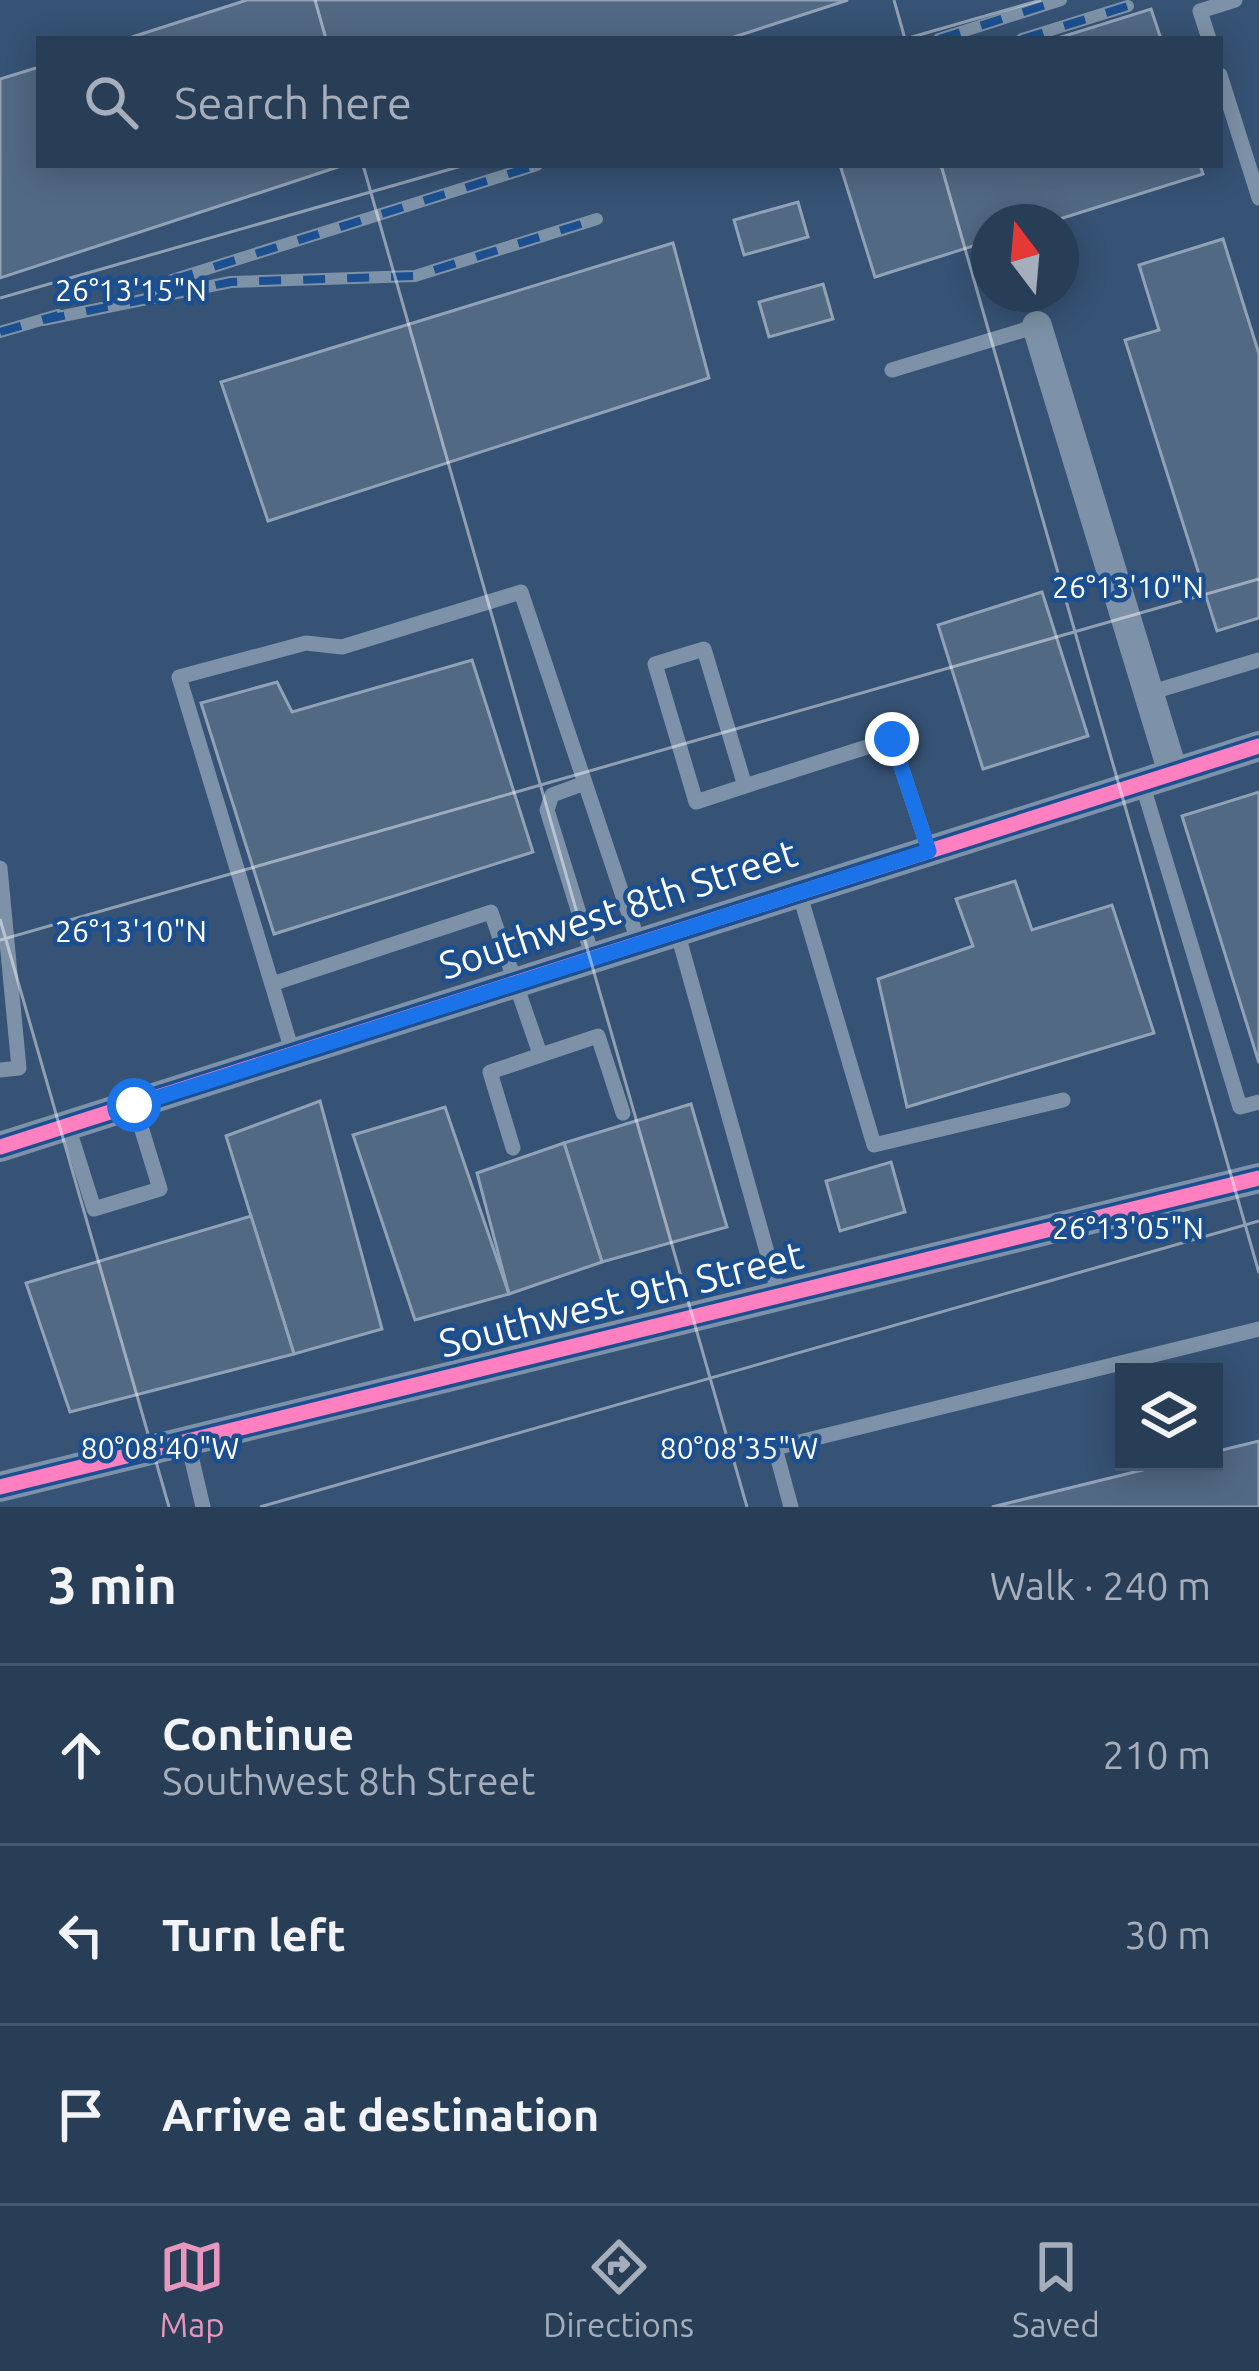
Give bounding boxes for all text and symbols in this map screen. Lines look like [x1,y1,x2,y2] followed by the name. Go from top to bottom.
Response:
[36,36,1223,168] search box
[78,69,144,135] icon: search
[174,77,412,128] text: Search here
[971,204,1079,312] north arrow
[55,273,207,307] text: 26°13'15"N
[1052,570,1204,604] text: 26°13'10"N
[865,712,919,766] route end
[434,830,802,987] street label: Southwest 8th Street
[55,914,207,948] text: 26°13'10"N
[107,1078,161,1132] route start
[1052,1211,1204,1245] text: 26°13'05"N
[435,1232,807,1365] street label: Southwest 9th Street
[1115,1363,1223,1471] map controls
[1115,1363,1223,1471] button: layers
[81,1431,239,1465] text: 80°08'40"W
[660,1431,818,1465] text: 80°08'35"W
[48,1556,177,1614] text: 3 min
[990,1564,1211,1607] text: Walk · 240 m
[162,1708,354,1759] text: Continue
[48,1722,114,1788] icon: ahead
[1102,1733,1211,1776] text: 210 m
[162,1759,535,1802] text: Southwest 8th Street
[48,1902,114,1968] icon: left
[162,1909,346,1960] text: Turn left
[1124,1913,1211,1956] text: 30 m
[48,2082,114,2148] icon: arrive
[162,2089,599,2140] text: Arrive at destination
[159,2234,225,2343] tab: Map
[543,2234,694,2343] tab: Directions
[1012,2234,1100,2343] tab: Saved

